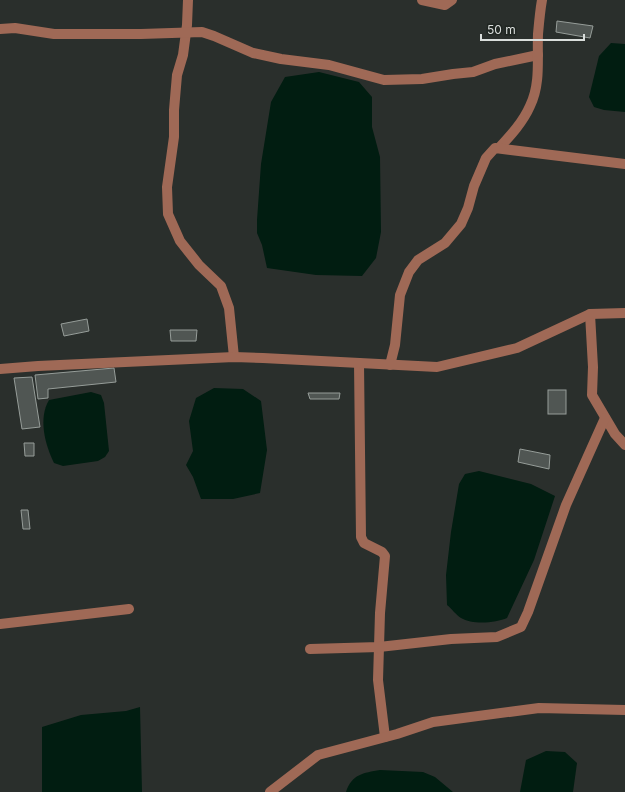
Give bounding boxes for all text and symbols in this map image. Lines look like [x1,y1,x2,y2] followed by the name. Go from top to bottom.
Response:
[481,16,584,42] scale bar
[487,22,516,37] text: 50 m

